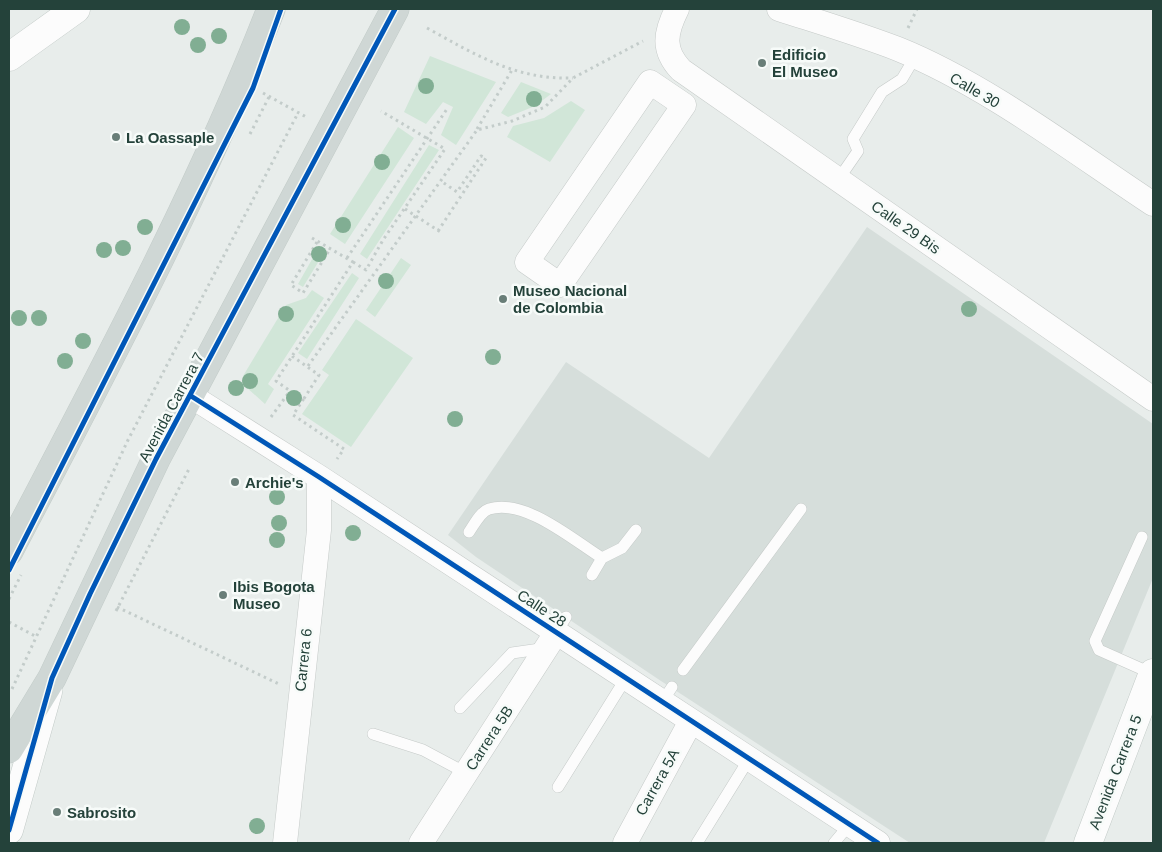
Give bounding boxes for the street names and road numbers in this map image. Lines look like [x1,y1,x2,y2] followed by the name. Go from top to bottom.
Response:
[947,69,1003,111] street label: Calle 30
[868,197,944,257] street label: Calle 29 Bis
[135,349,207,465] street label: Avenida Carrera 7
[514,586,570,630] street label: Calle 28
[291,628,315,692] street label: Carrera 6
[462,703,516,773] street label: Carrera 5B
[1085,712,1145,832] street label: Avenida Carrera 5
[632,746,682,818] street label: Carrera 5A

